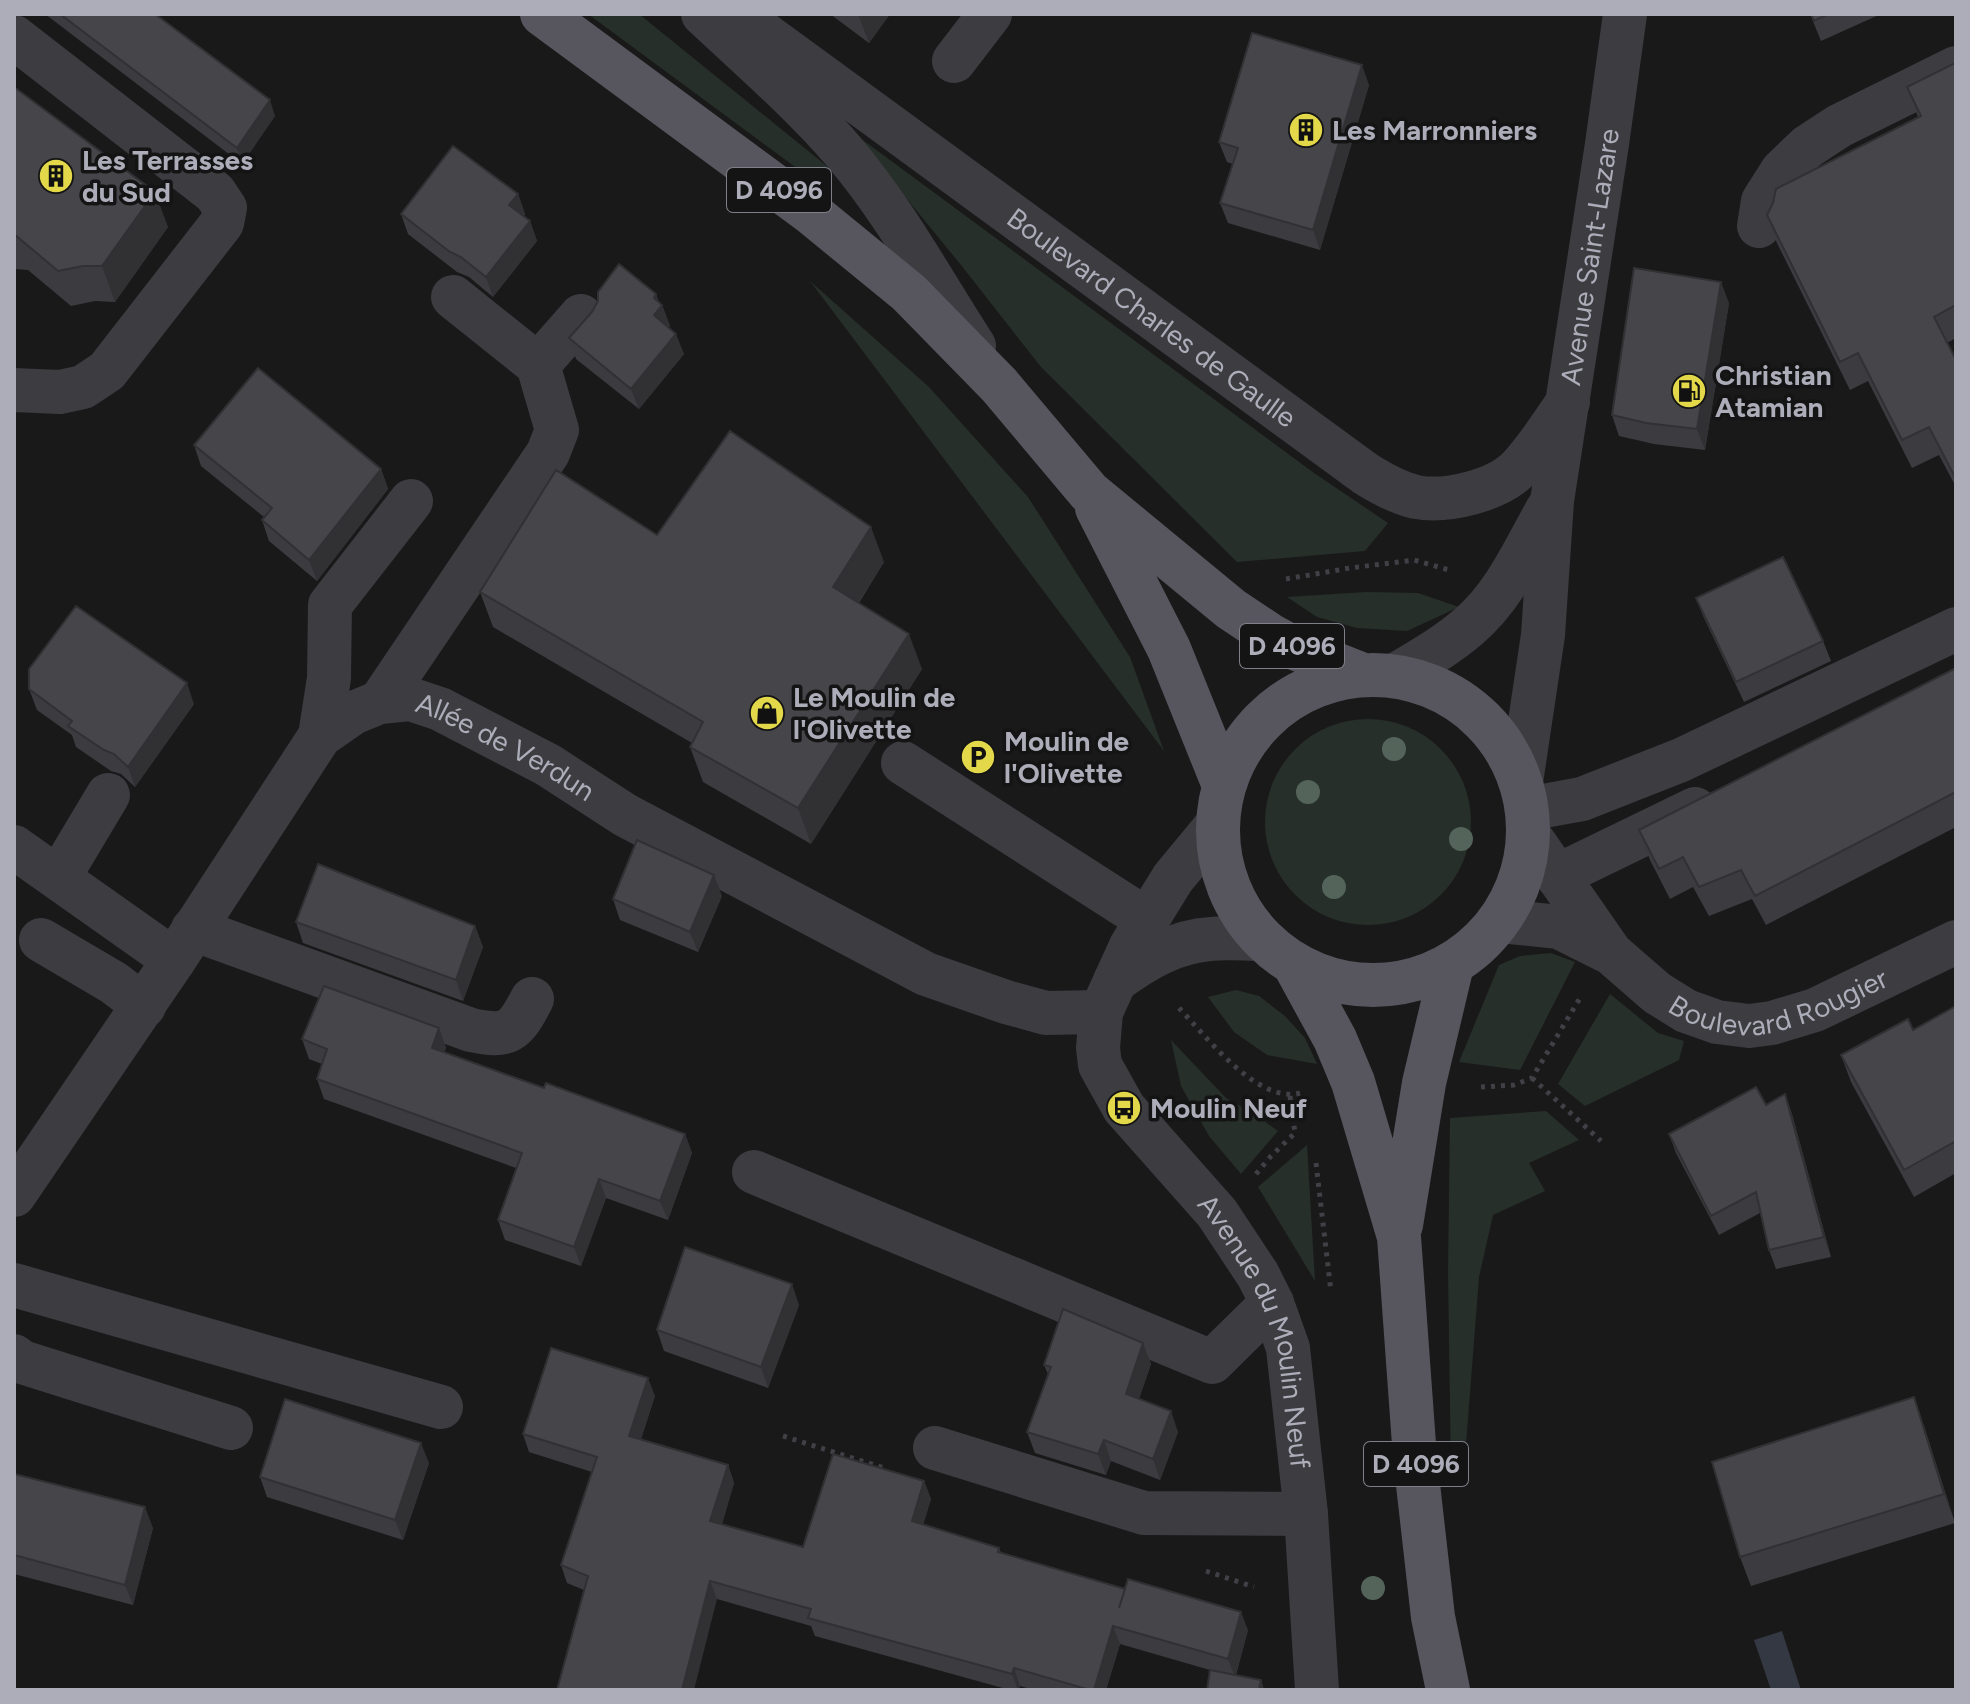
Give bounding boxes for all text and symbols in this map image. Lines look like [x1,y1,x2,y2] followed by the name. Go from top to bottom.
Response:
[1287,111,1325,149] building icon: Les Marronniers
[1332,113,1537,147] place label: Les Marronniers
[1553,126,1626,387] street label: Avenue Saint-Lazare
[82,143,253,209] place label: Les Terrasses du Sud
[37,157,75,195] building icon: Les Terrasses du Sud
[727,168,831,212] road number: D 4096
[1001,200,1303,434] street label: Boulevard Charles de Gaulle
[1715,358,1832,424] place label: Christian Atamian
[1670,372,1708,410] fuel station icon: Christian Atamian
[1240,624,1344,668] road number: D 4096
[793,680,955,746] place label: Le Moulin de l'Olivette
[412,685,601,808] street label: Allée de Verdun
[748,694,786,732] shop icon: Le Moulin de l'Olivette
[1004,724,1129,790] place label: Moulin de l'Olivette
[959,738,997,776] parking icon: Moulin de l'Olivette
[1663,960,1893,1043] street label: Boulevard Rougier
[1105,1089,1143,1127] bus stop icon: Moulin Neuf
[1150,1091,1308,1125] place label: Moulin Neuf
[1191,1187,1318,1471] street label: Avenue du Moulin Neuf
[1364,1442,1468,1486] road number: D 4096

